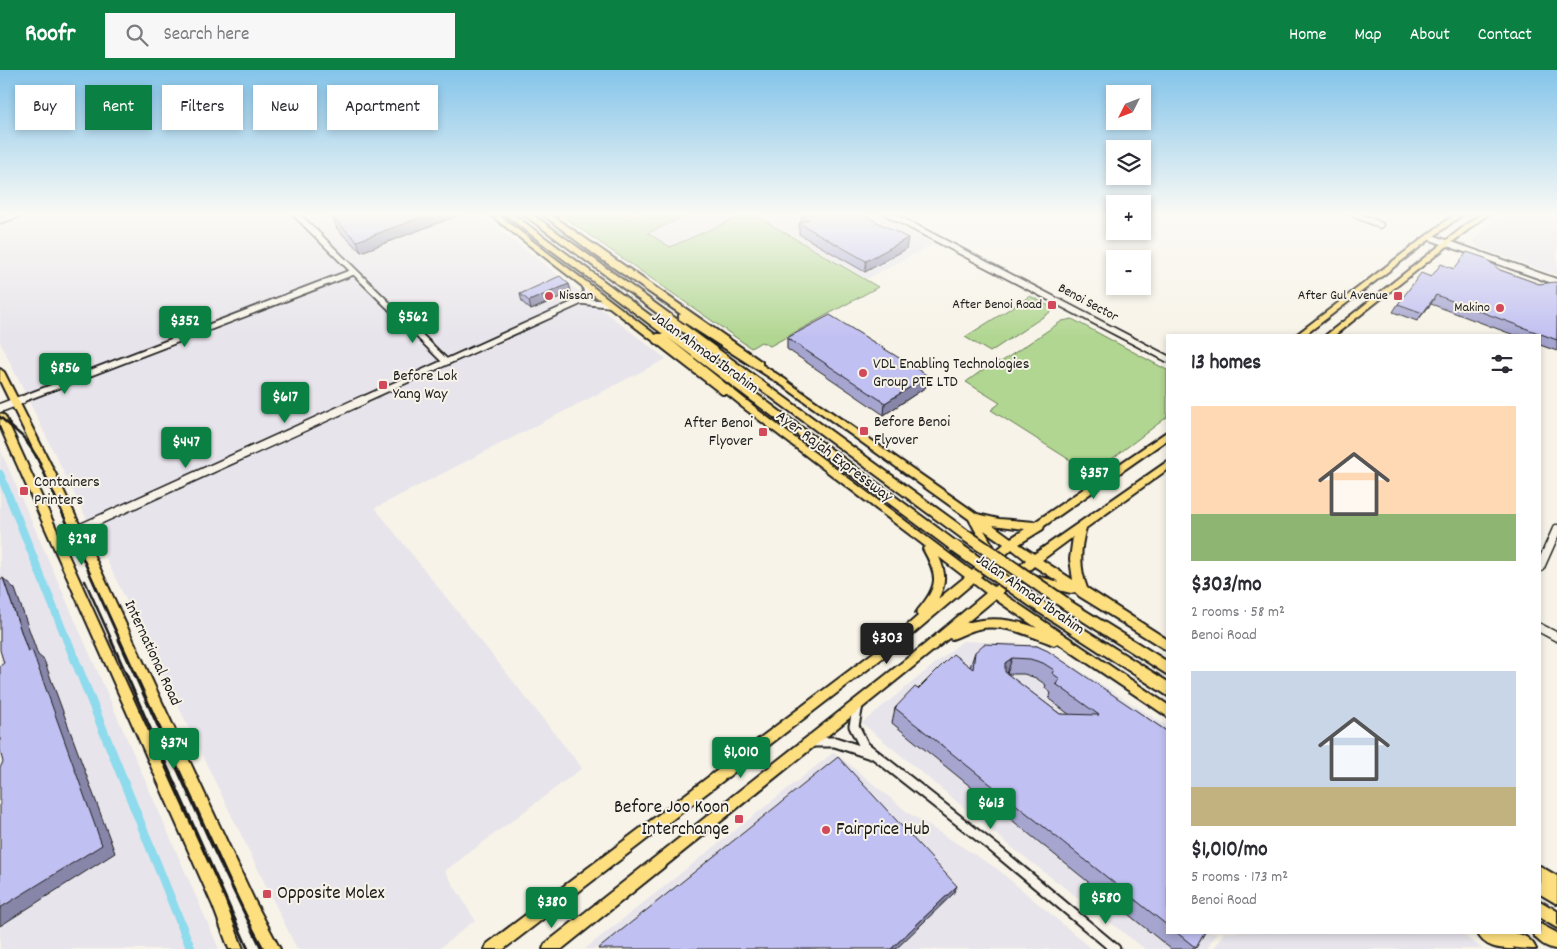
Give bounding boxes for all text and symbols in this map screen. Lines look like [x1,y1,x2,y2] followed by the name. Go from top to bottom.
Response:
[105,13,455,58] search box
[25,18,75,52] text: Roofr
[123,21,151,49] icon: search
[163,22,249,49] text: Search here
[1289,23,1326,48] text: Home
[1354,23,1382,48] text: Map
[1410,23,1450,48] text: About
[1478,23,1532,48] text: Contact
[15,85,75,130] chip: Buy
[85,85,152,130] chip: Rent
[162,85,243,130] chip: Filters
[253,85,317,130] chip: New
[327,85,438,130] chip: Apartment
[1106,85,1151,130] north arrow
[1106,85,1151,295] map controls
[1106,140,1151,185] button: layers
[1106,195,1151,240] button: +
[1106,250,1151,295] button: −
[1054,279,1122,328] street label: Benoi Sector
[559,286,593,306] place label: Nissan
[1298,286,1388,306] place label: After Gul Avenue
[543,290,555,302] marker: Nissan
[1392,290,1404,302] marker: After Gul Avenue
[952,295,1042,315] place label: After Benoi Road
[1454,298,1490,318] place label: Makino
[1046,299,1058,311] marker: After Benoi Road
[383,302,443,344] pin: $562
[1494,302,1506,314] marker: Makino
[155,306,215,348] pin: $352
[398,306,428,329] text: $562
[646,306,764,400] street label: Jalan Ahmad Ibrahim
[170,310,200,333] text: $352
[1191,349,1261,379] text: 13 homes
[1488,350,1516,378] icon: filters
[35,352,95,395] pin: $856
[873,353,1030,394] place label: VDL Enabling Technologies Group PTE LTD
[50,357,80,380] text: $856
[393,365,457,406] place label: Before Lok Yang Way
[857,367,869,379] marker: VDL Enabling Technologies Group PTE LTD
[377,379,389,391] marker: Before Lok Yang Way
[255,382,315,424] pin: $617
[272,386,298,409] text: $617
[771,405,898,509] street label: Ayer Rajah Expressway
[874,411,950,452] place label: Before Benoi Flyover
[684,412,753,453] place label: After Benoi Flyover
[858,425,870,437] marker: Before Benoi Flyover
[156,426,216,469] pin: $447
[757,426,769,438] marker: After Benoi Flyover
[172,431,200,454] text: $447
[1309,439,1399,529] icon: home
[1064,458,1124,500] pin: $357
[1080,462,1108,485] text: $357
[34,471,100,512] place label: Containers Printers
[18,485,30,497] marker: Containers Printers
[52,524,112,566] pin: $298
[68,528,96,551] text: $298
[971,549,1089,641] street label: Jalan Ahmad Ibrahim
[1191,571,1262,601] text: $303/mo
[117,596,187,710] street label: International Road
[1191,601,1285,624] text: 2 rooms · 58 m²
[857,622,917,665] pin: $303
[1191,624,1257,647] text: Benoi Road
[871,627,903,650] text: $303
[1309,704,1399,794] icon: home
[144,728,204,770] pin: $374
[160,732,188,755] text: $374
[700,736,782,779] pin: $1,010
[723,741,759,764] text: $1,010
[961,788,1021,830] pin: $613
[978,792,1004,815] text: $613
[614,795,729,844] place label: Before Joo Koon Interchange
[733,813,745,825] marker: Before Joo Koon Interchange
[836,817,930,844] place label: Fairprice Hub
[820,824,832,836] marker: Fairprice Hub
[1191,836,1267,866] text: $1,010/mo
[1191,866,1288,889] text: 5 rooms · 173 m²
[277,881,385,908] place label: Opposite Molex
[1076,882,1136,925] pin: $580
[522,886,582,929] pin: $380
[1091,887,1121,910] text: $580
[261,888,273,900] marker: Opposite Molex
[1191,889,1257,912] text: Benoi Road
[537,891,567,914] text: $380

